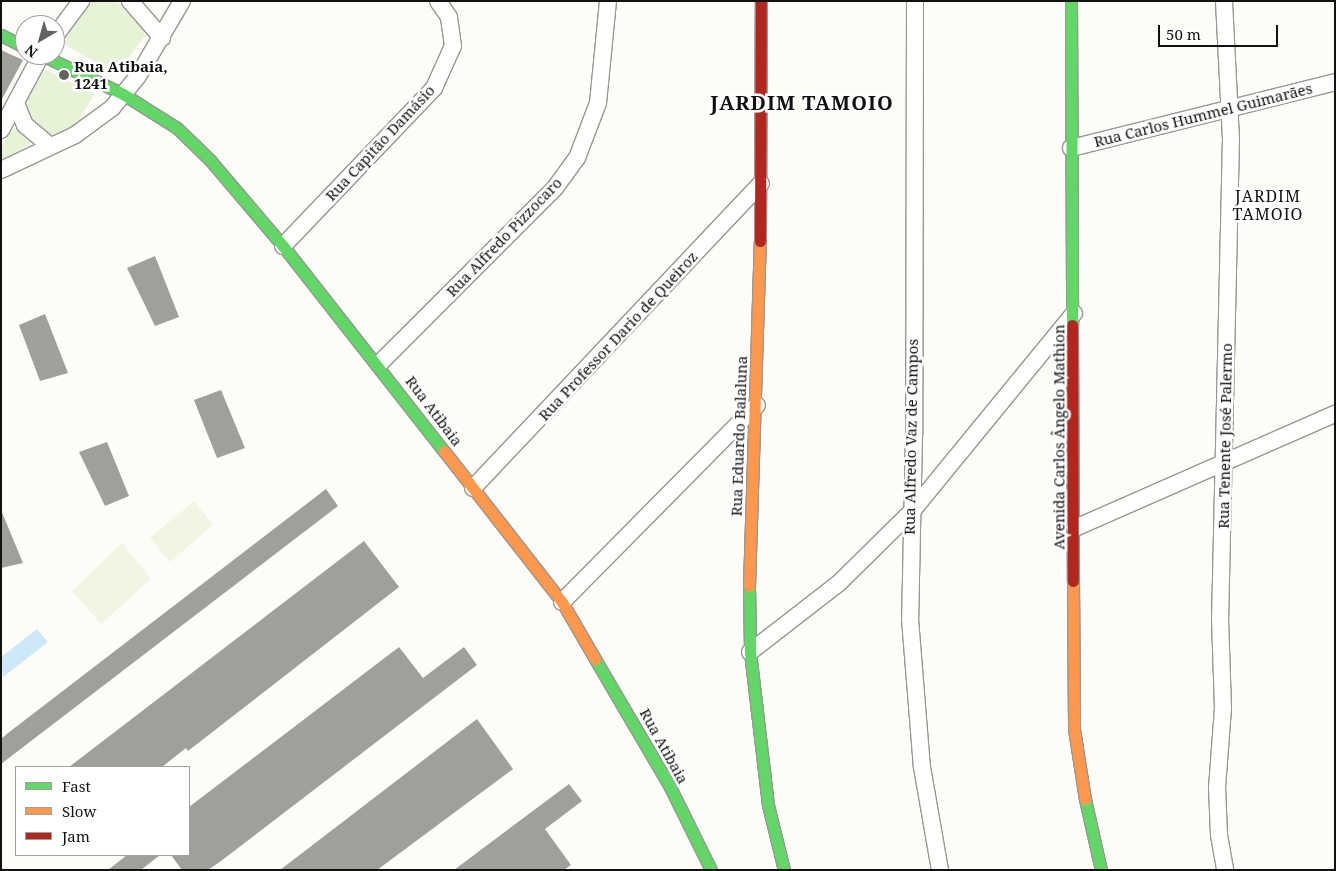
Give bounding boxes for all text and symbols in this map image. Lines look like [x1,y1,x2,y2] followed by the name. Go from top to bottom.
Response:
[15,15,65,65] north arrow
[1161,15,1281,47] scale bar
[1166,24,1201,44] text: 50 m
[21,41,41,62] text: N
[74,57,168,92] place label: Rua Atibaia, 1241
[58,69,70,81] marker: Rua Atibaia, 1241
[1092,79,1314,151] street label: Rua Carlos Hummel Guimarães
[322,81,438,205] street label: Rua Capitão Damásio
[709,90,895,114] district label: JARDIM TAMOIO
[442,174,566,300] street label: Rua Alfredo Pizzocaro
[1232,186,1304,224] district label: JARDIM TAMOIO
[535,248,701,424] street label: Rua Professor Dario de Queiroz
[1050,324,1068,550] street label: Avenida Carlos Ângelo Mathion
[900,339,922,535] street label: Rua Alfredo Vaz de Campos
[1214,343,1236,529] street label: Rua Tenente José Palermo
[727,355,751,517] street label: Rua Eduardo Balaluna
[402,372,466,450] street label: Rua Atibaia
[636,705,692,787] street label: Rua Atibaia
[15,766,190,856] legend
[62,776,91,796] text: Fast
[62,801,96,821] text: Slow
[62,826,90,846] text: Jam

